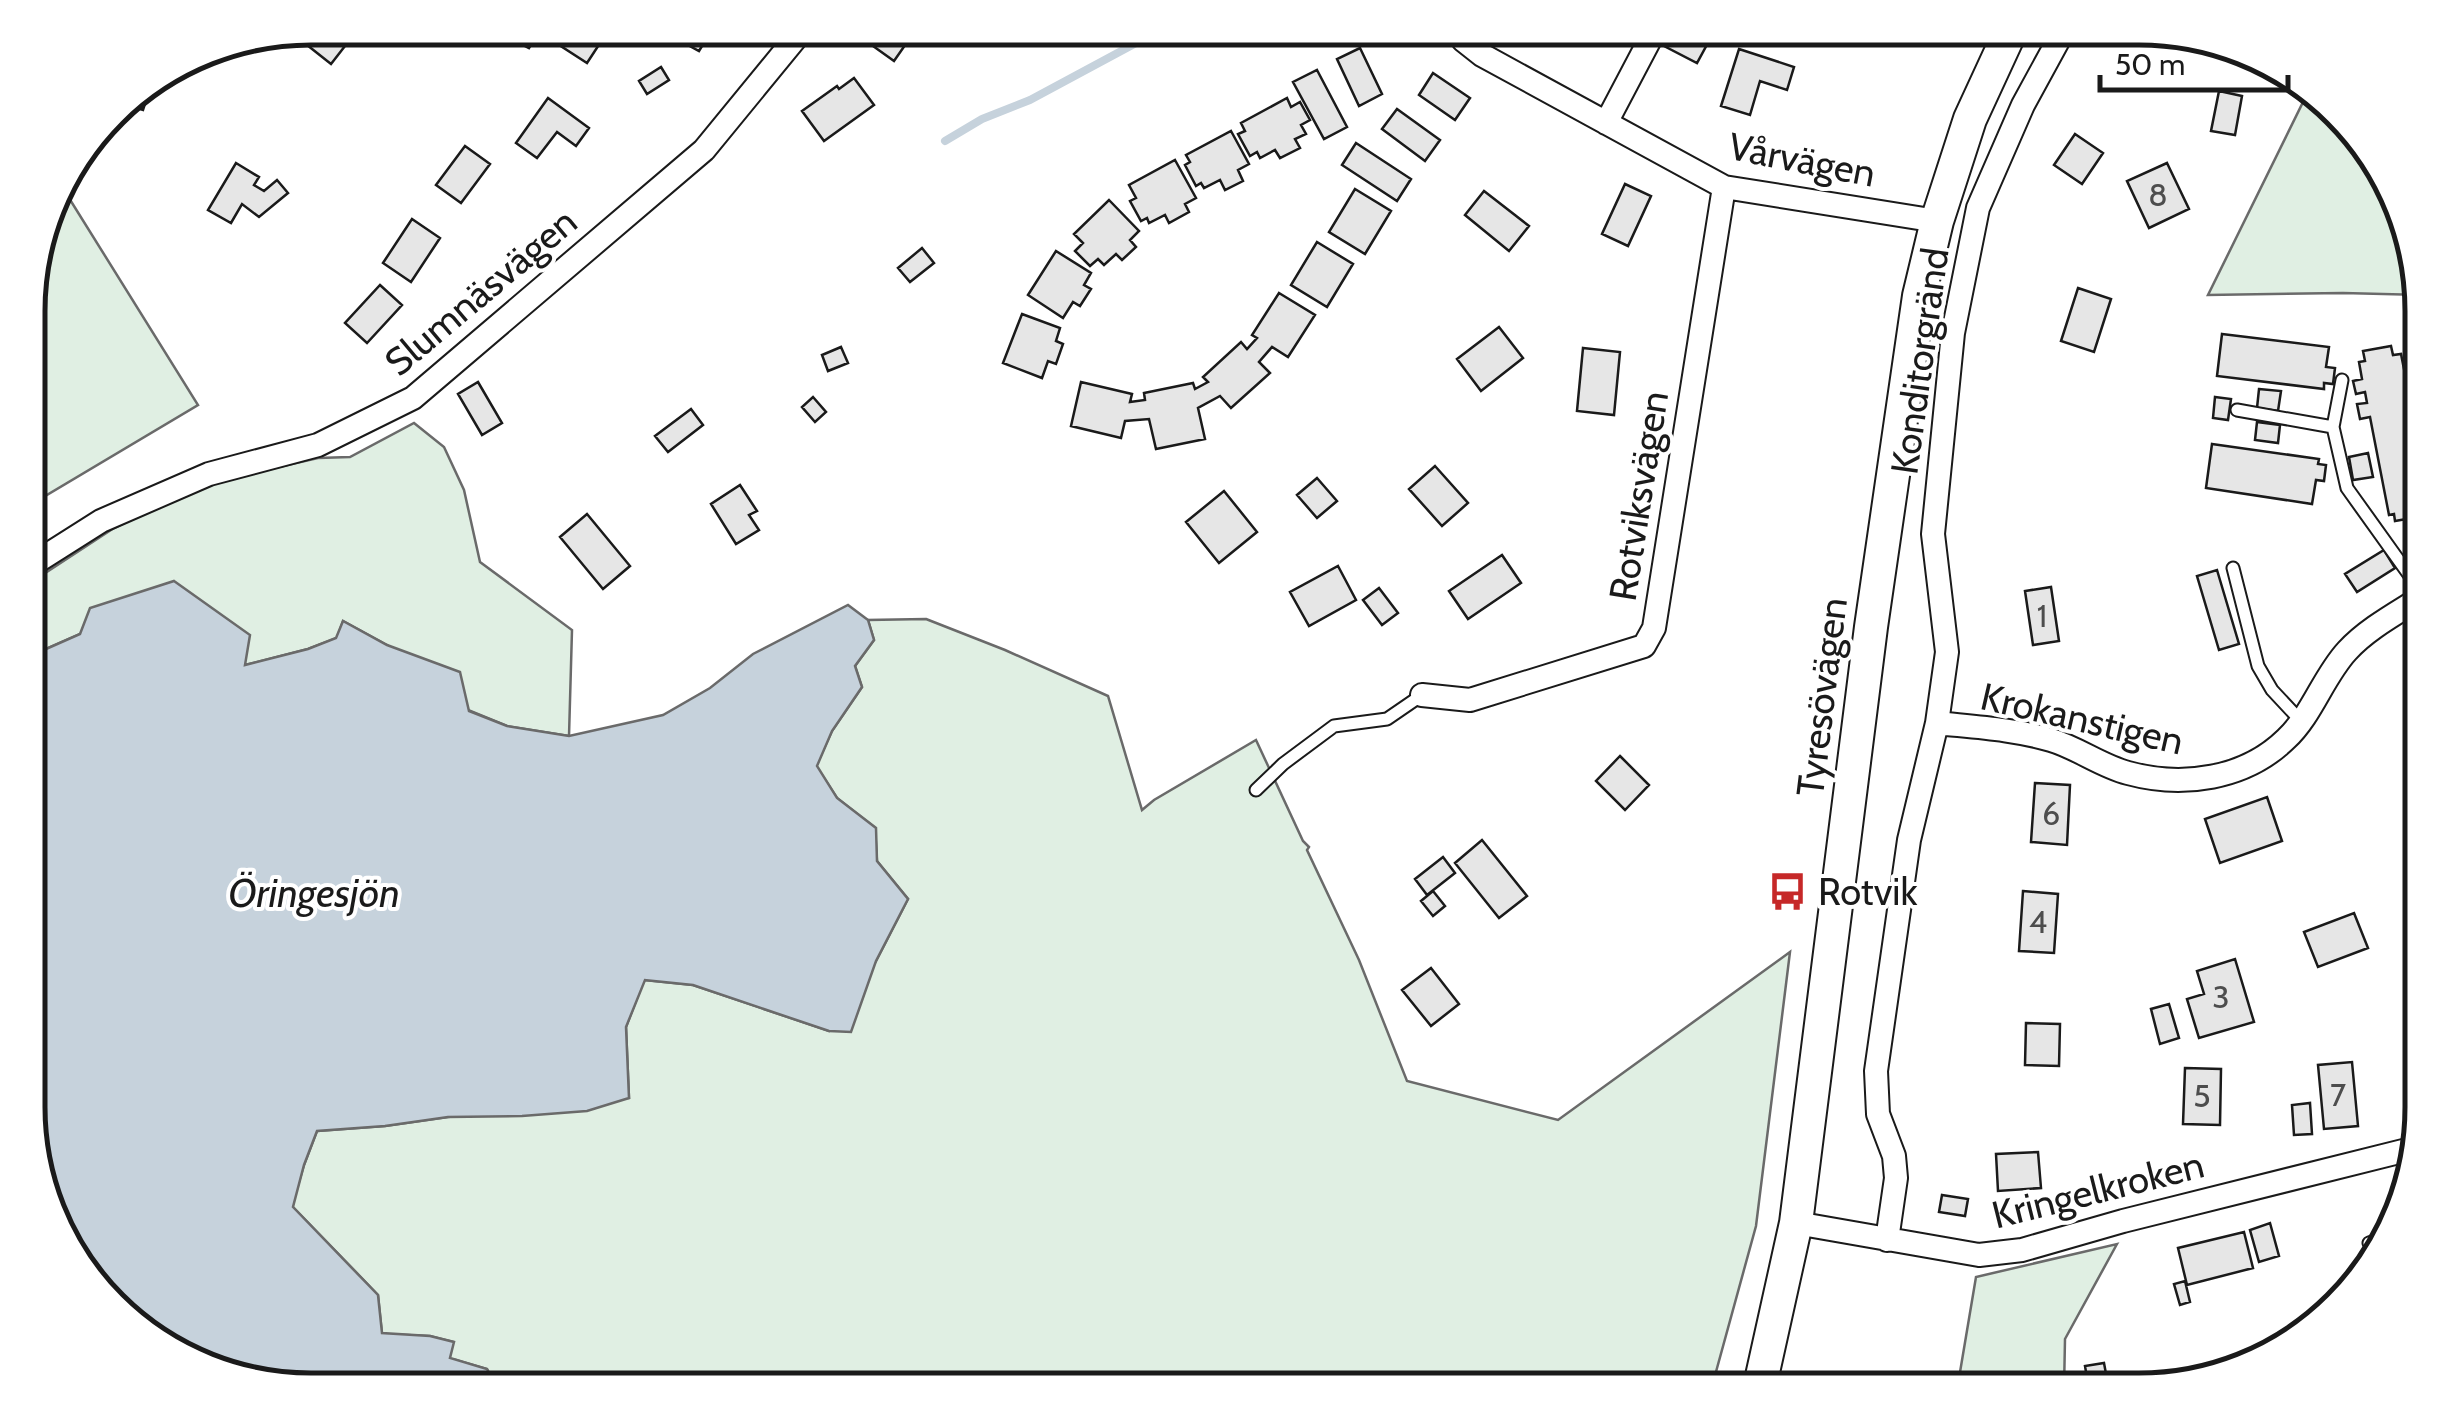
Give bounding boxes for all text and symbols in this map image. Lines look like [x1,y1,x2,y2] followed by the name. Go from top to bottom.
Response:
[2100,30,2288,92] scale bar
[2115,46,2185,83] text: 50 m
[1725,122,1879,197] street label: Vårvägen
[2148,175,2168,214] house number: 8
[375,198,586,385] street label: Slumnäsvägen
[1880,245,1959,477] street label: Konditorgränd
[1599,388,1678,604] street label: Rotviksvägen
[1786,595,1857,799] street label: Tyresövägen
[2037,596,2047,635] house number: 1
[1976,672,2188,765] street label: Krokanstigen
[2042,794,2060,833] house number: 6
[228,868,400,917] water label: Öringesjön
[1818,868,1917,915] place label: Rotvik
[1767,871,1809,913] bus stop icon: Rotvik
[2029,902,2047,941] house number: 4
[2212,977,2230,1016] house number: 3
[2330,1075,2346,1114] house number: 7
[2193,1076,2211,1115] house number: 5
[1987,1141,2209,1239] street label: Kringelkroken

